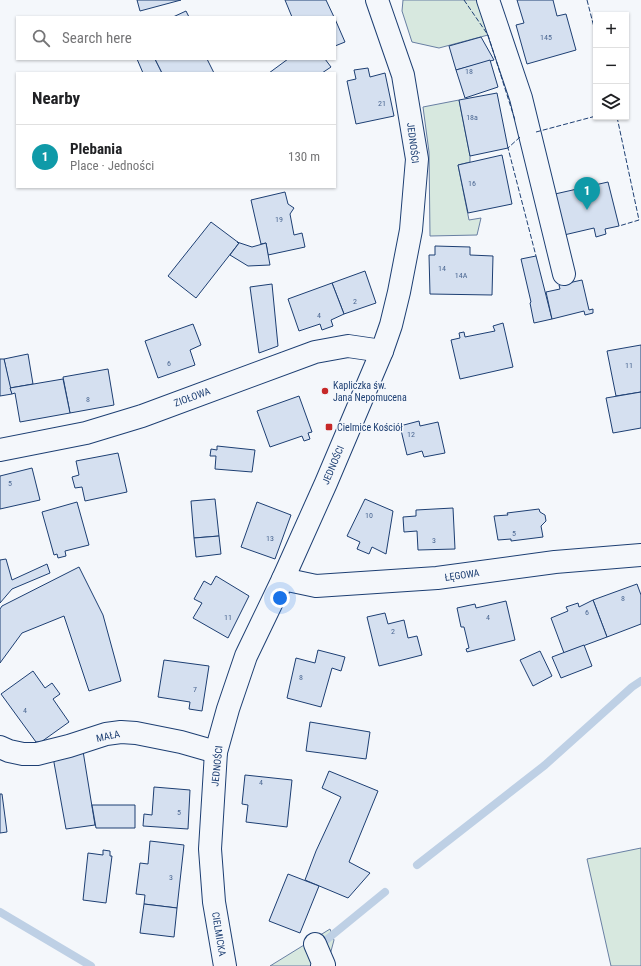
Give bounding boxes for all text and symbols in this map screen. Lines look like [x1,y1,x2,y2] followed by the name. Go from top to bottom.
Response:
[593,12,629,120] map controls
[593,12,629,48] button: +
[16,16,336,60] search box
[30,27,52,49] icon: search
[62,29,132,47] text: Search here
[540,33,552,42] house number: 145
[593,48,629,84] button: −
[465,67,473,76] house number: 18
[593,84,629,120] button: layers
[32,88,80,108] text: Nearby
[378,99,386,108] house number: 21
[466,113,478,122] house number: 18a
[405,122,422,164] street label: JEDNOŚCI
[70,140,122,158] text: Plebania
[42,149,48,164] text: 1
[288,149,320,164] text: 130 m
[70,158,154,173] text: Place · Jedności
[574,177,600,210] pin: 1
[468,179,476,188] house number: 16
[275,215,283,224] house number: 19
[438,264,446,273] house number: 14
[455,271,468,280] house number: 14A
[353,297,357,306] house number: 2
[317,311,321,320] house number: 4
[167,359,171,368] house number: 6
[625,361,633,370] house number: 11
[333,380,407,403] place label: Kapliczka św. Jana Nepomucena
[172,385,212,409] street label: ZIOŁOWA
[320,386,330,396] marker: Kapliczka św. Jana Nepomucena
[86,395,90,404] house number: 8
[324,422,334,432] marker: Cielmice Kościół
[337,422,403,433] place label: Cielmice Kościół
[407,430,415,439] house number: 12
[319,444,346,486] street label: JEDNOŚCI
[8,479,12,488] house number: 5
[365,511,373,520] house number: 10
[512,529,516,538] house number: 5
[266,534,274,543] house number: 13
[432,536,436,545] house number: 3
[444,567,480,583] street label: ŁĘGOWA
[270,588,290,608] your location
[621,594,625,603] house number: 8
[585,608,589,617] house number: 6
[224,613,232,622] house number: 11
[486,613,490,622] house number: 4
[391,627,395,636] house number: 2
[299,673,303,682] house number: 8
[193,685,197,694] house number: 7
[23,706,27,715] house number: 4
[95,728,121,744] street label: MAŁA
[208,745,225,787] street label: JEDNOŚCI
[259,778,263,787] house number: 4
[177,808,181,817] house number: 5
[169,873,173,882] house number: 3
[210,911,228,957] street label: CIELMICKA

